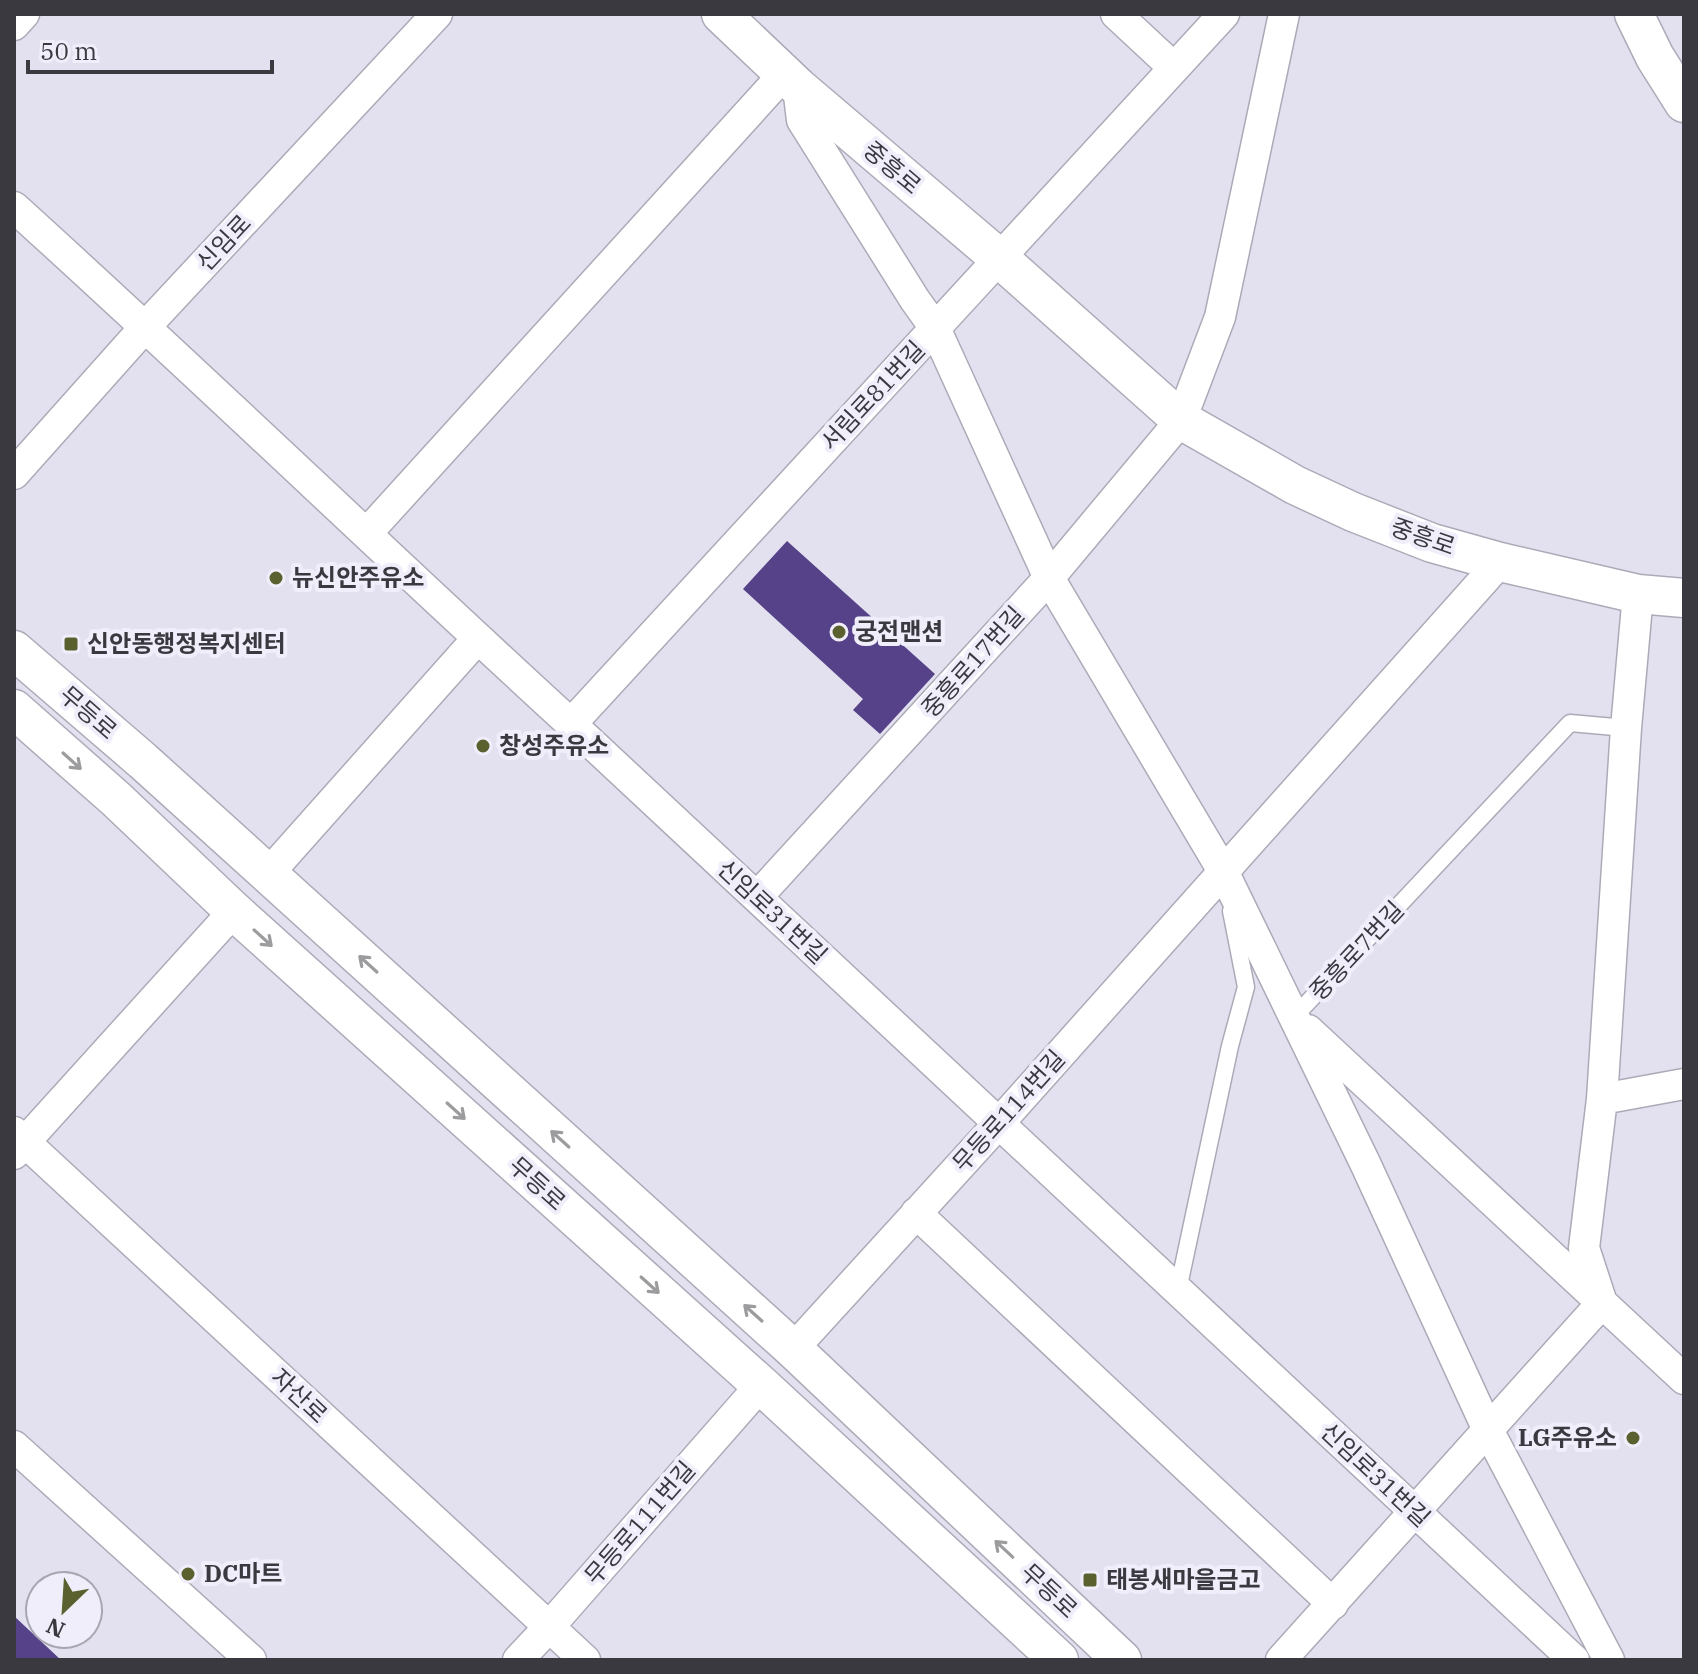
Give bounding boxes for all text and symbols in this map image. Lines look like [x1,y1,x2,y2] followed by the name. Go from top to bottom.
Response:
[28,24,272,74] scale bar
[40,35,97,67] text: 50 m
[857,134,928,201] street label: 중흥로
[189,207,258,277] street label: 신임로
[813,334,931,457] street label: 서림로81번길
[1387,510,1460,562] street label: 중흥로
[292,561,424,593] place label: 뉴신안주유소
[267,569,285,587] marker: 뉴신안주유소
[914,599,1031,724] street label: 중흥로17번길
[855,615,943,647] place label: 궁전맨션
[830,623,848,641] marker: 궁전맨션
[87,627,286,659] place label: 신안동행정복지센터
[62,635,80,653] marker: 신안동행정복지센터
[53,678,124,746] street label: 무등로
[499,729,609,761] place label: 창성주유소
[474,737,492,755] marker: 창성주유소
[62,751,82,769] one-way arrow
[711,852,834,970] street label: 신임로31번길
[1302,894,1411,1007] street label: 중흥로7번길
[253,928,273,947] one-way arrow
[358,956,378,974] one-way arrow
[945,1043,1072,1178] street label: 무등로114번길
[446,1102,466,1120] one-way arrow
[551,1130,571,1148] one-way arrow
[502,1149,573,1217] street label: 무등로
[639,1276,659,1294] one-way arrow
[743,1304,763,1323] one-way arrow
[265,1361,335,1430] street label: 자산로
[1314,1415,1437,1533] street label: 신임로31번길
[1518,1421,1617,1453] place label: LG주유소
[1624,1429,1642,1447] marker: LG주유소
[577,1454,702,1591] street label: 무등로111번길
[994,1539,1014,1558] one-way arrow
[1015,1556,1085,1625] street label: 무등로
[204,1557,282,1589] place label: DC마트
[1106,1563,1261,1595] place label: 태봉새마을금고
[179,1565,197,1583] marker: DC마트
[24,1570,104,1650] north arrow
[1081,1571,1099,1589] marker: 태봉새마을금고
[41,1612,69,1645] text: N

